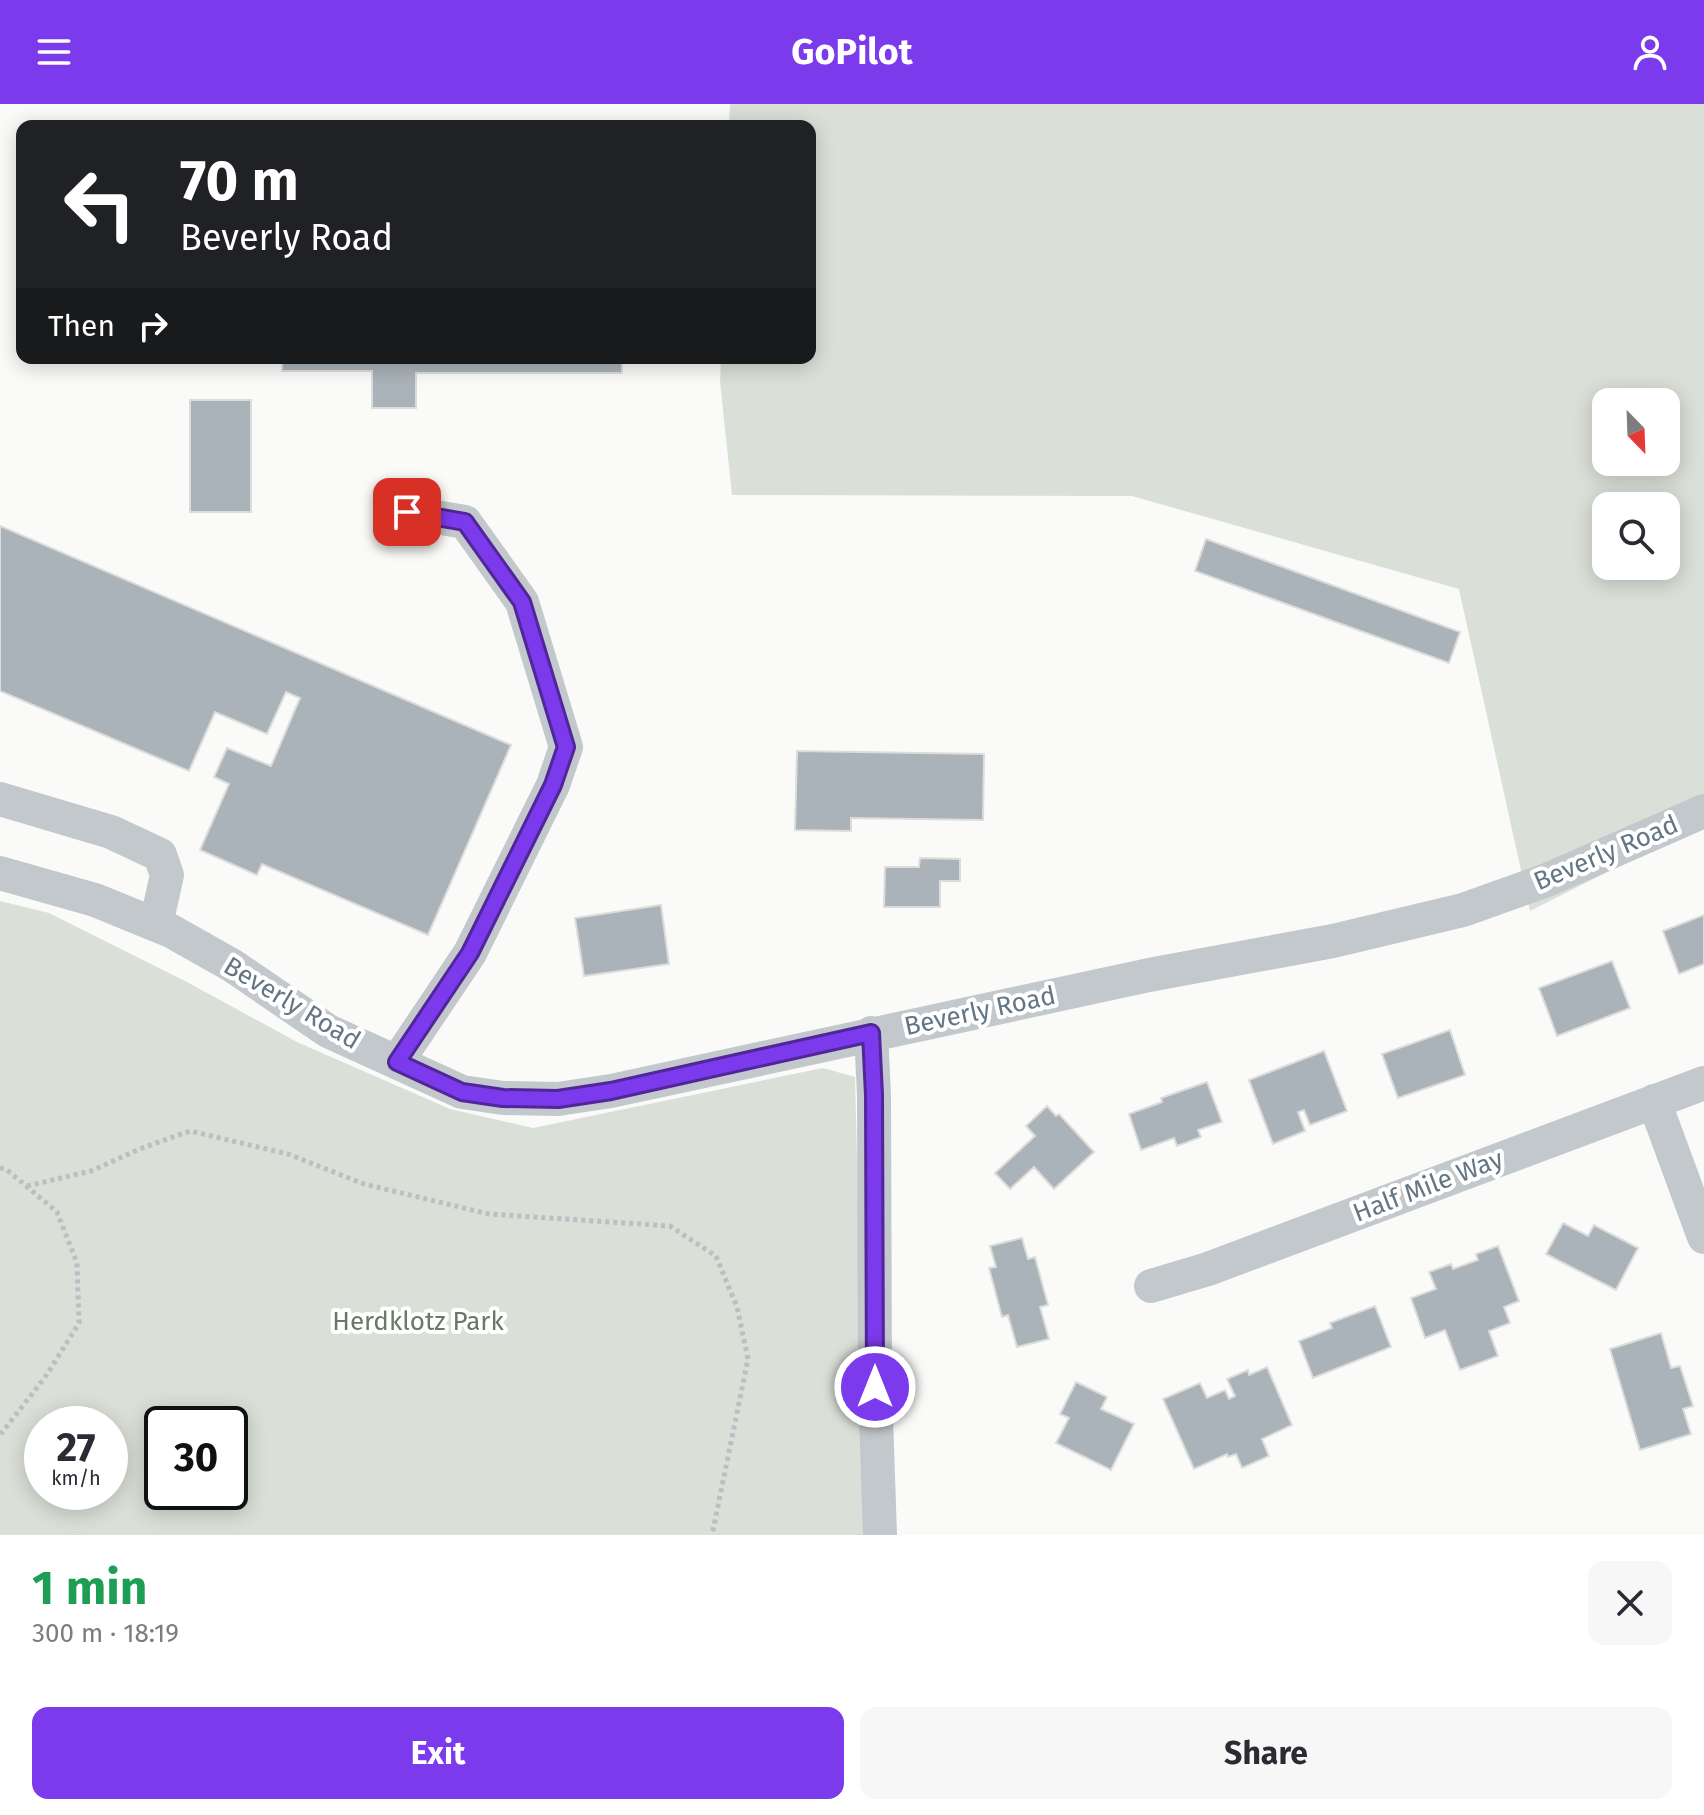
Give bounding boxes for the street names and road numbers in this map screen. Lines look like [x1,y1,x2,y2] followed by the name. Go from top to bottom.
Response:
[1529,809,1683,897] street label: Beverly Road
[218,950,366,1056] street label: Beverly Road
[902,980,1058,1042] street label: Beverly Road
[1349,1143,1508,1229] street label: Half Mile Way

